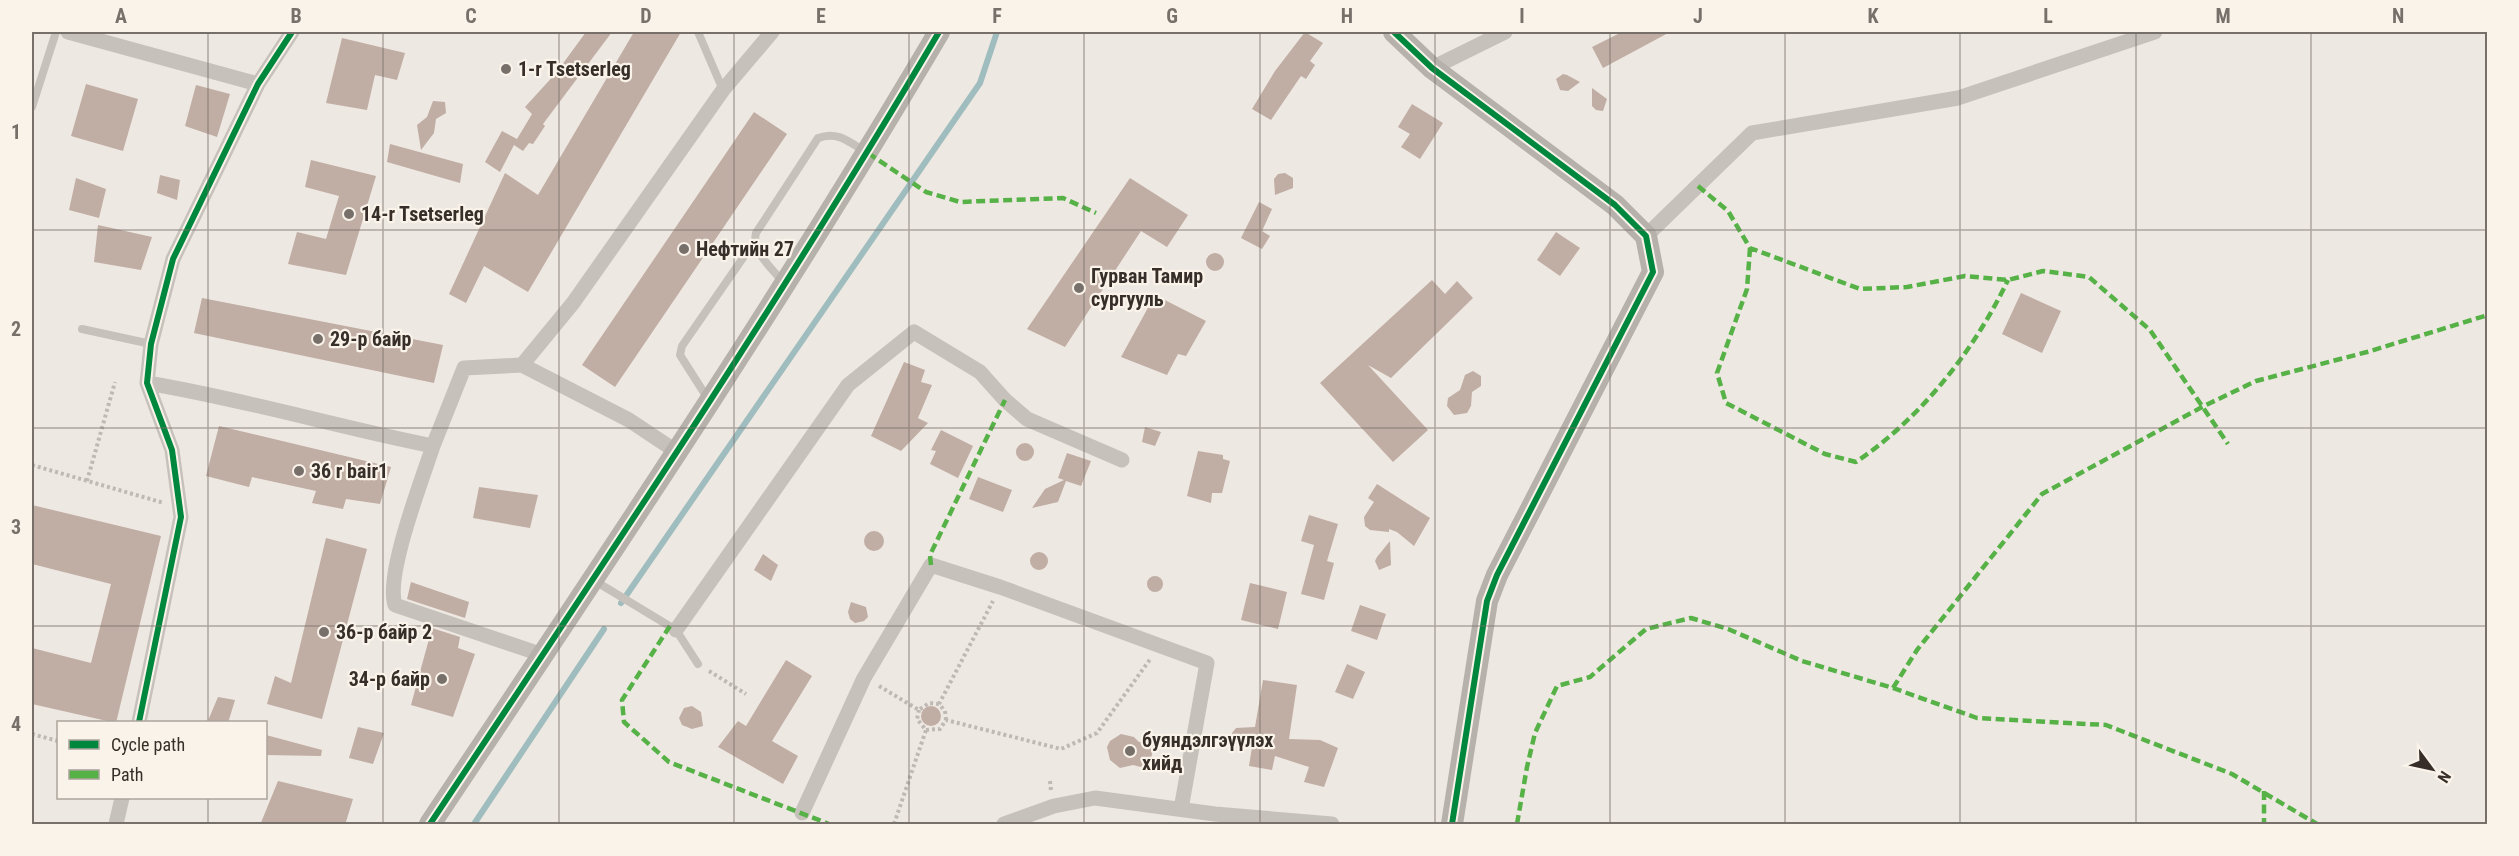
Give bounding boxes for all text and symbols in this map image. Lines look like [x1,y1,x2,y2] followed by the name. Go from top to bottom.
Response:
[115,4,127,28] text: A
[290,4,302,28] text: B
[465,4,477,28] text: C
[640,4,652,28] text: D
[816,4,826,28] text: E
[992,4,1002,28] text: F
[1166,4,1178,28] text: G
[1341,4,1353,28] text: H
[1519,4,1525,28] text: I
[1693,4,1703,28] text: J
[1867,4,1879,28] text: K
[2043,4,2053,28] text: L
[2215,4,2231,28] text: M
[2392,4,2404,28] text: N
[518,57,631,81] place label: 1-r Tsetserleg
[499,62,513,76] marker: 1-r Tsetserleg
[11,120,21,144] text: 1
[361,202,484,226] place label: 14-r Tsetserleg
[342,207,356,221] marker: 14-r Tsetserleg
[696,237,794,261] place label: Нефтийн 27
[677,242,691,256] marker: Нефтийн 27
[1091,264,1203,311] place label: Гурван Тамир сургууль
[1072,281,1086,295] marker: Гурван Тамир сургууль
[11,317,21,341] text: 2
[330,327,411,351] place label: 29-р байр
[311,332,325,346] marker: 29-р байр
[311,459,388,483] place label: 36 r bair1
[292,464,306,478] marker: 36 r bair1
[11,515,21,539] text: 3
[336,620,432,644] place label: 36-р байр 2
[317,625,331,639] marker: 36-р байр 2
[349,667,430,691] place label: 34-р байр
[435,672,449,686] marker: 34-р байр
[11,712,21,736] text: 4
[57,721,267,799] legend
[1142,728,1273,775] place label: буяндэлгэүүлэх хийд
[111,734,185,755] text: Cycle path
[2402,739,2462,799] north arrow
[1123,744,1137,758] marker: буяндэлгэүүлэх хийд
[111,764,144,785] text: Path
[2434,768,2455,786] text: N

